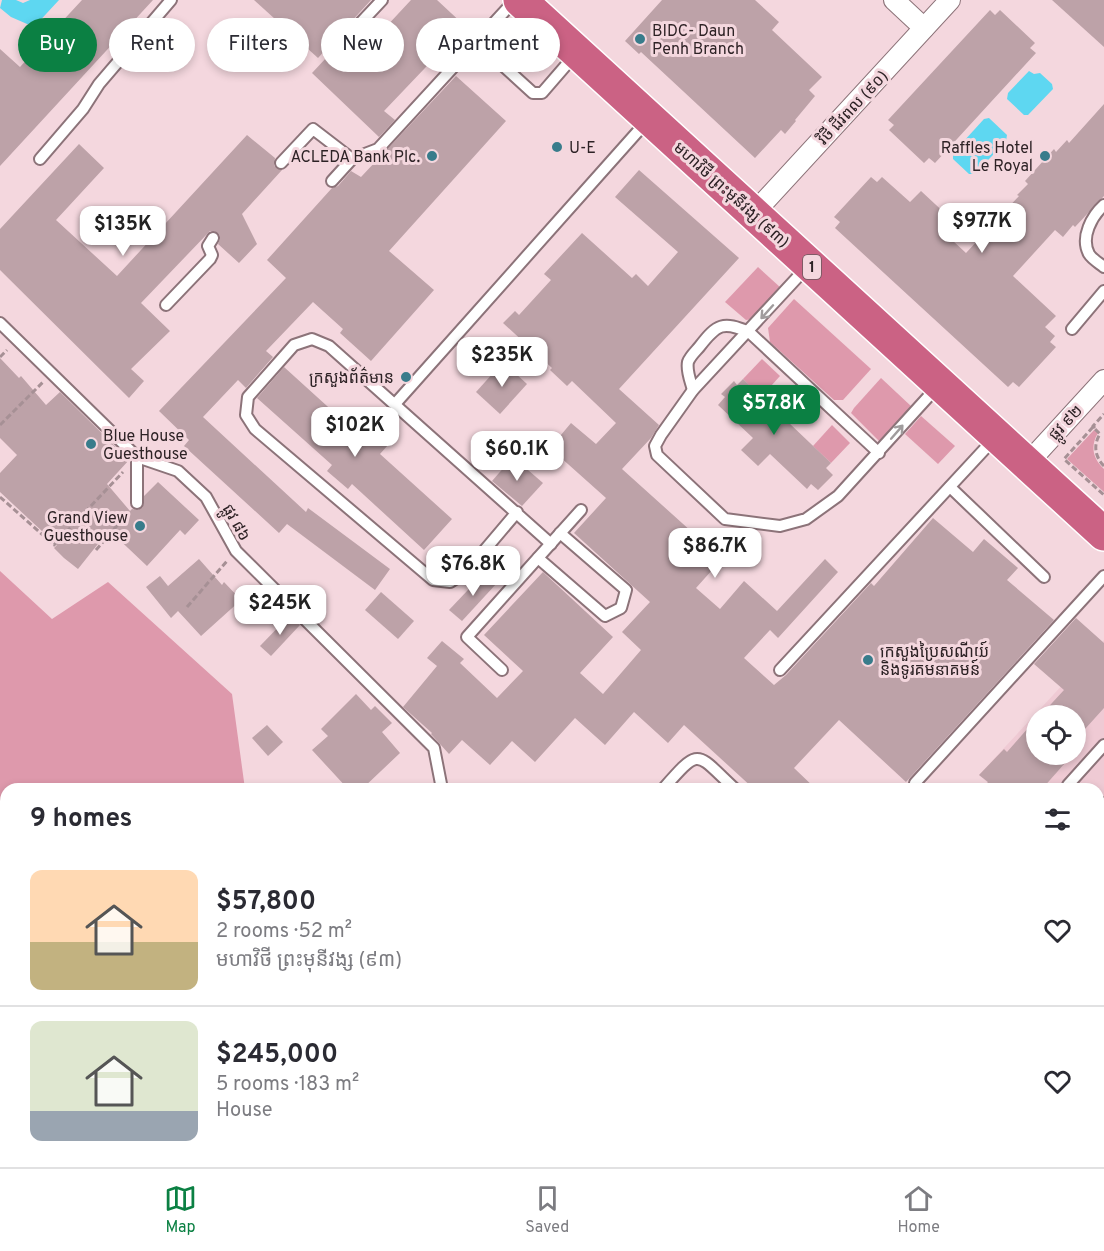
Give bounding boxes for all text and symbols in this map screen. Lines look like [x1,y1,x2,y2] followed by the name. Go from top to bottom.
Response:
[18,18,97,72] chip: Buy
[109,18,195,72] chip: Rent
[207,18,309,72] chip: Filters
[321,18,404,72] chip: New
[416,18,560,72] chip: Apartment
[652,22,744,60] place label: BIDC- Daun Penh Branch
[633,32,647,46] marker: BIDC- Daun Penh Branch
[812,65,893,150] street label: វិថី ជីវពល (៩០)
[669,136,794,253] street label: មហាវិថី ព្រះមុនីវង្ស (៩៣)
[569,139,596,159] place label: U-E
[941,139,1033,177] place label: Raffles Hotel Le Royal
[550,140,564,154] marker: U-E
[290,148,420,168] place label: ACLEDA Bank Plc.
[425,149,439,163] marker: ACLEDA Bank Plc.
[1038,149,1052,163] marker: Raffles Hotel Le Royal
[933,203,1031,254] pin: $97.7K
[81,206,165,257] pin: $135K
[952,209,1012,235] text: $97.7K
[94,212,152,238] text: $135K
[803,255,821,279] road number: 1
[760,304,774,319] one-way arrow
[460,337,544,388] pin: $235K
[471,343,533,369] text: $235K
[309,366,394,389] place label: ក្រសួងព័ត៌មាន
[399,370,413,384] marker: ក្រសួងព័ត៌មាន
[725,385,823,436] pin: $57.8K
[742,391,806,417] text: $57.8K
[1045,401,1090,447] street label: ផ្លូវ ៩២
[313,407,397,458] pin: $102K
[325,413,385,439] text: $102K
[890,425,904,440] one-way arrow
[103,427,188,465] place label: Blue House Guesthouse
[468,431,566,482] pin: $60.1K
[84,437,98,451] marker: Blue House Guesthouse
[485,437,549,463] text: $60.1K
[214,501,254,546] street label: ផ្លូវ ៨៦
[43,509,128,547] place label: Grand View Guesthouse
[133,519,147,533] marker: Grand View Guesthouse
[666,528,764,579] pin: $86.7K
[683,534,747,560] text: $86.7K
[424,546,522,597] pin: $76.8K
[440,552,506,578] text: $76.8K
[238,585,322,636] pin: $245K
[248,591,312,617] text: $245K
[880,640,989,681] place label: ក្រសួងប្រៃសណីយ៍ និងទូរគមនាគមន៍
[861,653,875,667] marker: ក្រសួងប្រៃសណីយ៍ និងទូរគមនាគមន៍
[1026,705,1086,765] map controls
[1026,705,1086,765] button: locate
[30,803,132,836] text: 9 homes
[1041,803,1074,836] icon: filters
[216,886,316,919] text: $57,800
[78,894,150,966] icon: home
[1041,914,1074,947] icon: heart
[216,919,352,945] text: 2 rooms · 52 m²
[216,948,402,974] text: មហាវិថី ព្រះមុនីវង្ស (៩៣)
[216,1039,338,1072] text: $245,000
[78,1045,150,1117] icon: home
[1041,1065,1074,1098] icon: heart
[216,1072,359,1098] text: 5 rooms · 183 m²
[216,1098,272,1124] text: House
[164,1182,197,1238] tab: Map
[525,1182,569,1238] tab: Saved
[897,1182,940,1238] tab: Home

